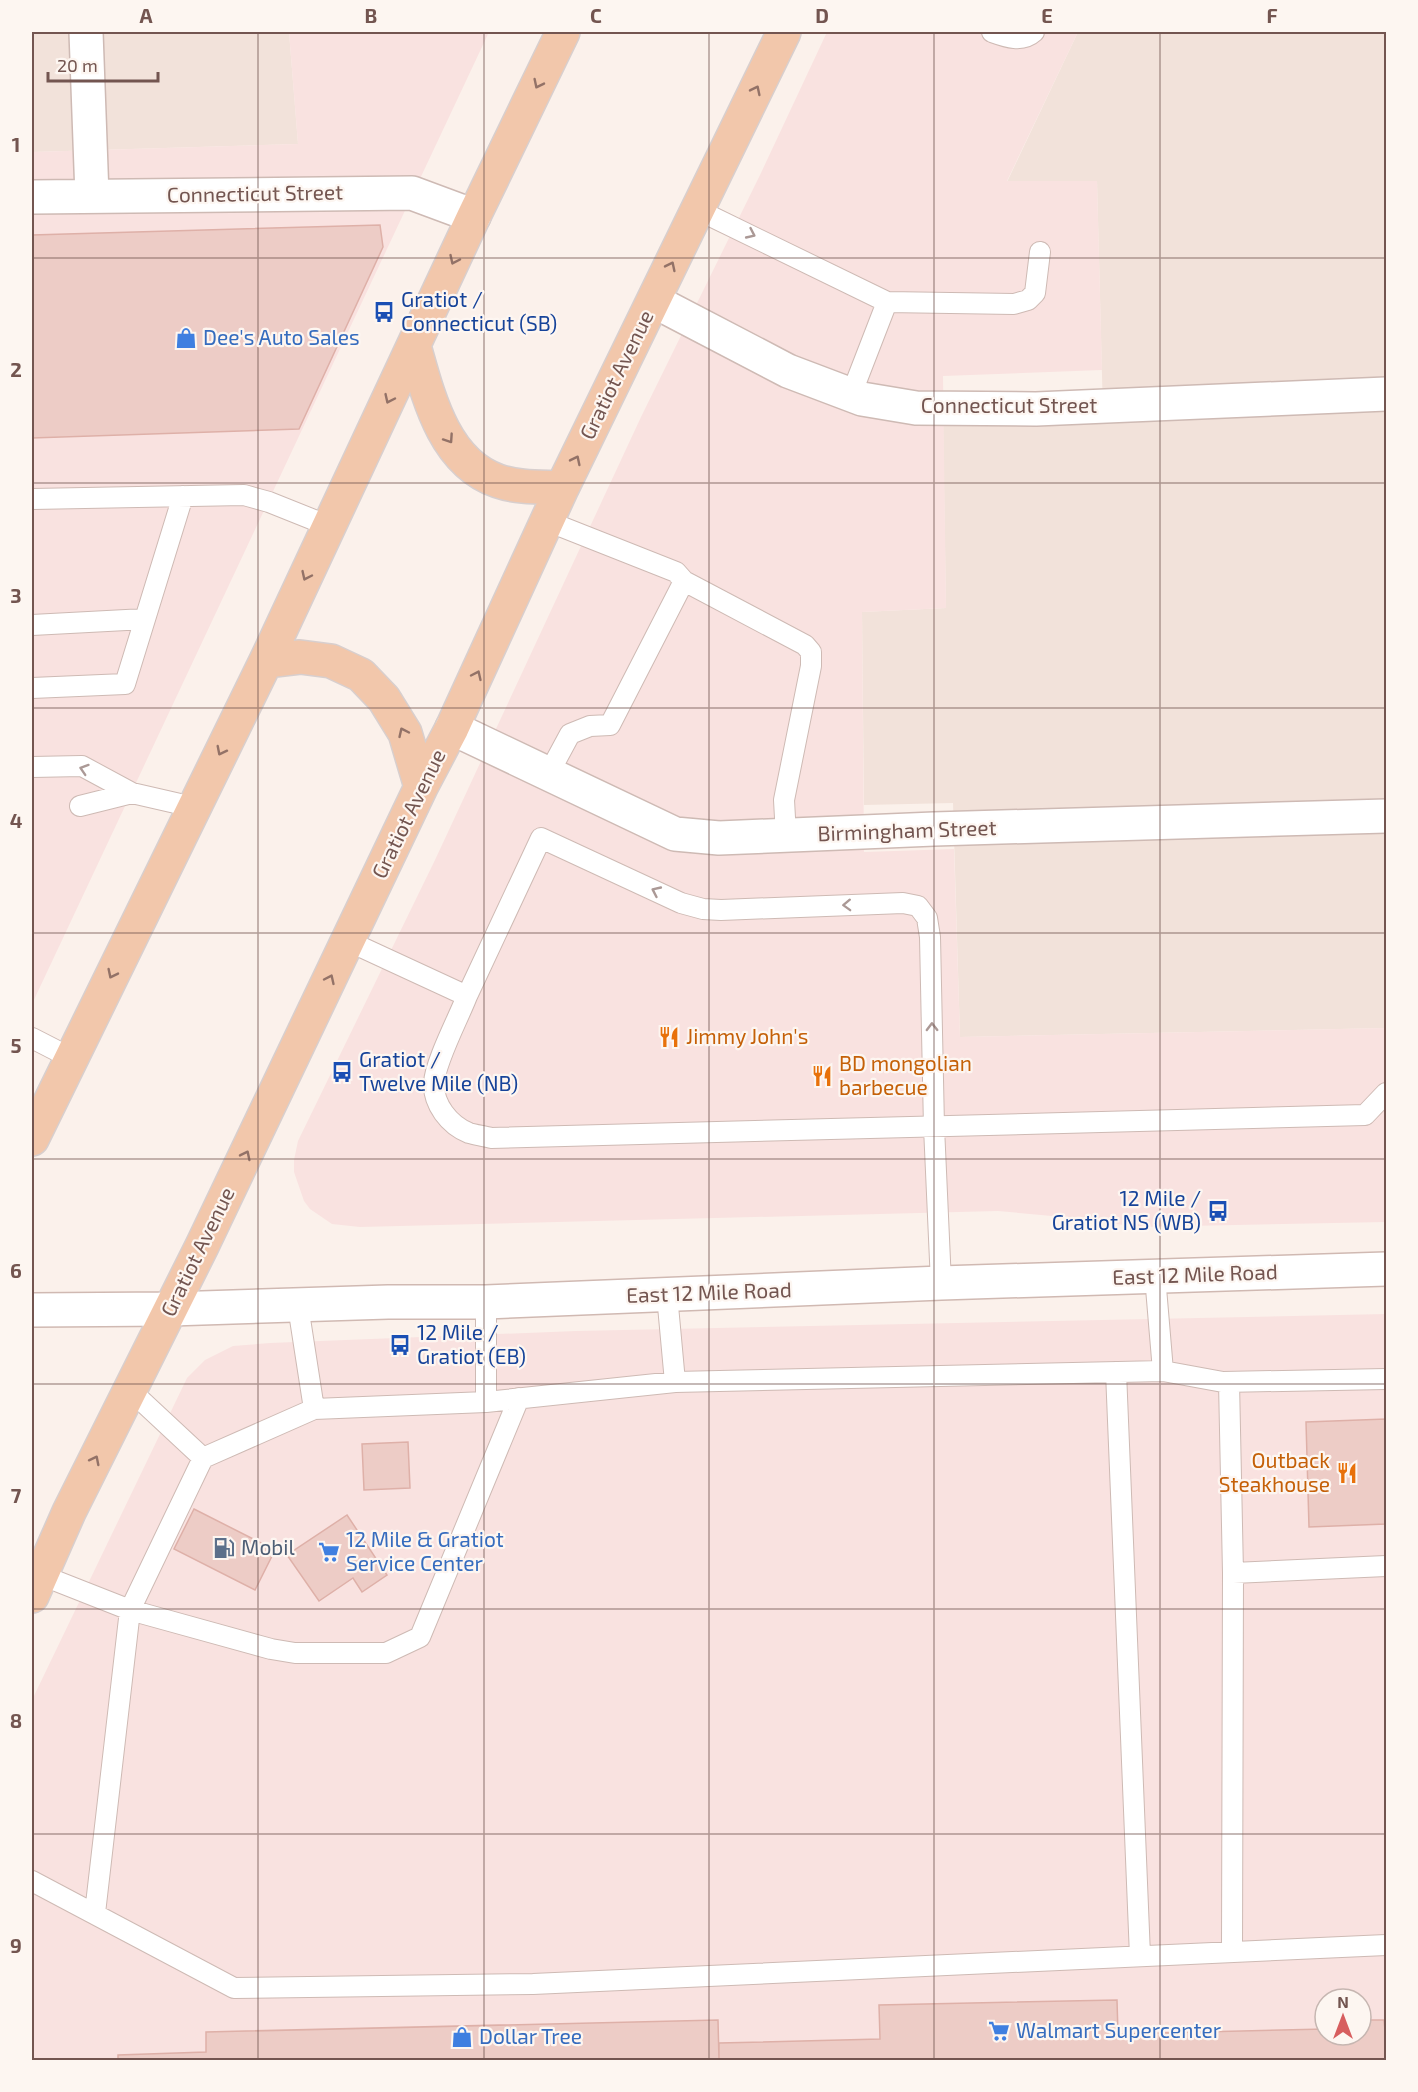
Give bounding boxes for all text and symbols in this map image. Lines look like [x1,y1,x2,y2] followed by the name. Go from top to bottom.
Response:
[139,3,153,27] text: A
[365,3,377,27] text: B
[590,3,602,27] text: C
[815,3,829,27] text: D
[1041,3,1053,27] text: E
[1266,3,1278,27] text: F
[48,45,158,83] scale bar
[57,54,98,76] text: 20 m
[533,78,545,89] one-way arrow
[748,86,760,97] one-way arrow
[12,132,20,156] text: 1
[167,178,343,207] street label: Connecticut Street
[744,227,755,239] one-way arrow
[449,254,461,265] one-way arrow
[663,261,675,272] one-way arrow
[401,286,557,335] place label: Gratiot / Connecticut (SB)
[372,300,396,324] bus stop icon: Gratiot / Connecticut (SB)
[574,306,658,443] street label: Gratiot Avenue
[203,324,360,349] place label: Dee's Auto Sales
[174,326,198,350] shop icon: Dee's Auto Sales
[10,357,22,381] text: 2
[921,392,1097,417] street label: Connecticut Street
[384,393,396,404] one-way arrow
[442,433,453,444] one-way arrow
[569,455,580,466] one-way arrow
[301,569,313,580] one-way arrow
[10,583,22,607] text: 3
[469,670,481,681] one-way arrow
[398,727,410,738] one-way arrow
[217,745,228,755] one-way arrow
[366,745,450,882] street label: Gratiot Avenue
[80,764,90,776] one-way arrow
[10,808,23,832] text: 4
[817,814,997,845] street label: Birmingham Street
[651,886,662,898] one-way arrow
[843,899,852,912] one-way arrow
[107,967,119,978] one-way arrow
[322,974,334,985] one-way arrow
[926,1022,938,1031] one-way arrow
[686,1023,808,1048] place label: Jimmy John's
[657,1025,681,1049] restaurant icon: Jimmy John's
[10,1033,22,1057] text: 5
[359,1046,518,1095] place label: Gratiot / Twelve Mile (NB)
[839,1050,972,1099] place label: BD mongolian barbecue
[330,1060,354,1084] bus stop icon: Gratiot / Twelve Mile (NB)
[810,1064,834,1088] restaurant icon: BD mongolian barbecue
[238,1150,250,1161] one-way arrow
[155,1183,239,1320] street label: Gratiot Avenue
[1052,1185,1201,1234] place label: 12 Mile / Gratiot NS (WB)
[1206,1199,1230,1223] bus stop icon: 12 Mile / Gratiot NS (WB)
[10,1258,22,1282] text: 6
[1112,1258,1278,1289] street label: East 12 Mile Road
[626,1276,792,1307] street label: East 12 Mile Road
[417,1319,526,1368] place label: 12 Mile / Gratiot (EB)
[388,1333,412,1357] bus stop icon: 12 Mile / Gratiot (EB)
[1219,1447,1330,1496] place label: Outback Steakhouse
[88,1455,100,1466] one-way arrow
[1335,1461,1359,1485] restaurant icon: Outback Steakhouse
[11,1483,22,1507] text: 7
[346,1526,504,1575] place label: 12 Mile & Gratiot Service Center
[241,1534,296,1559] place label: Mobil
[212,1536,236,1560] fuel station icon: Mobil
[317,1540,341,1564] supermarket icon: 12 Mile & Gratiot Service Center
[10,1708,22,1732] text: 8
[10,1933,22,1957] text: 9
[1313,1987,1373,2047] north arrow
[1337,1992,1349,2011] text: N
[1016,2017,1222,2042] place label: Walmart Supercenter
[987,2019,1011,2043] supermarket icon: Walmart Supercenter
[479,2023,582,2048] place label: Dollar Tree
[450,2025,474,2049] shop icon: Dollar Tree

